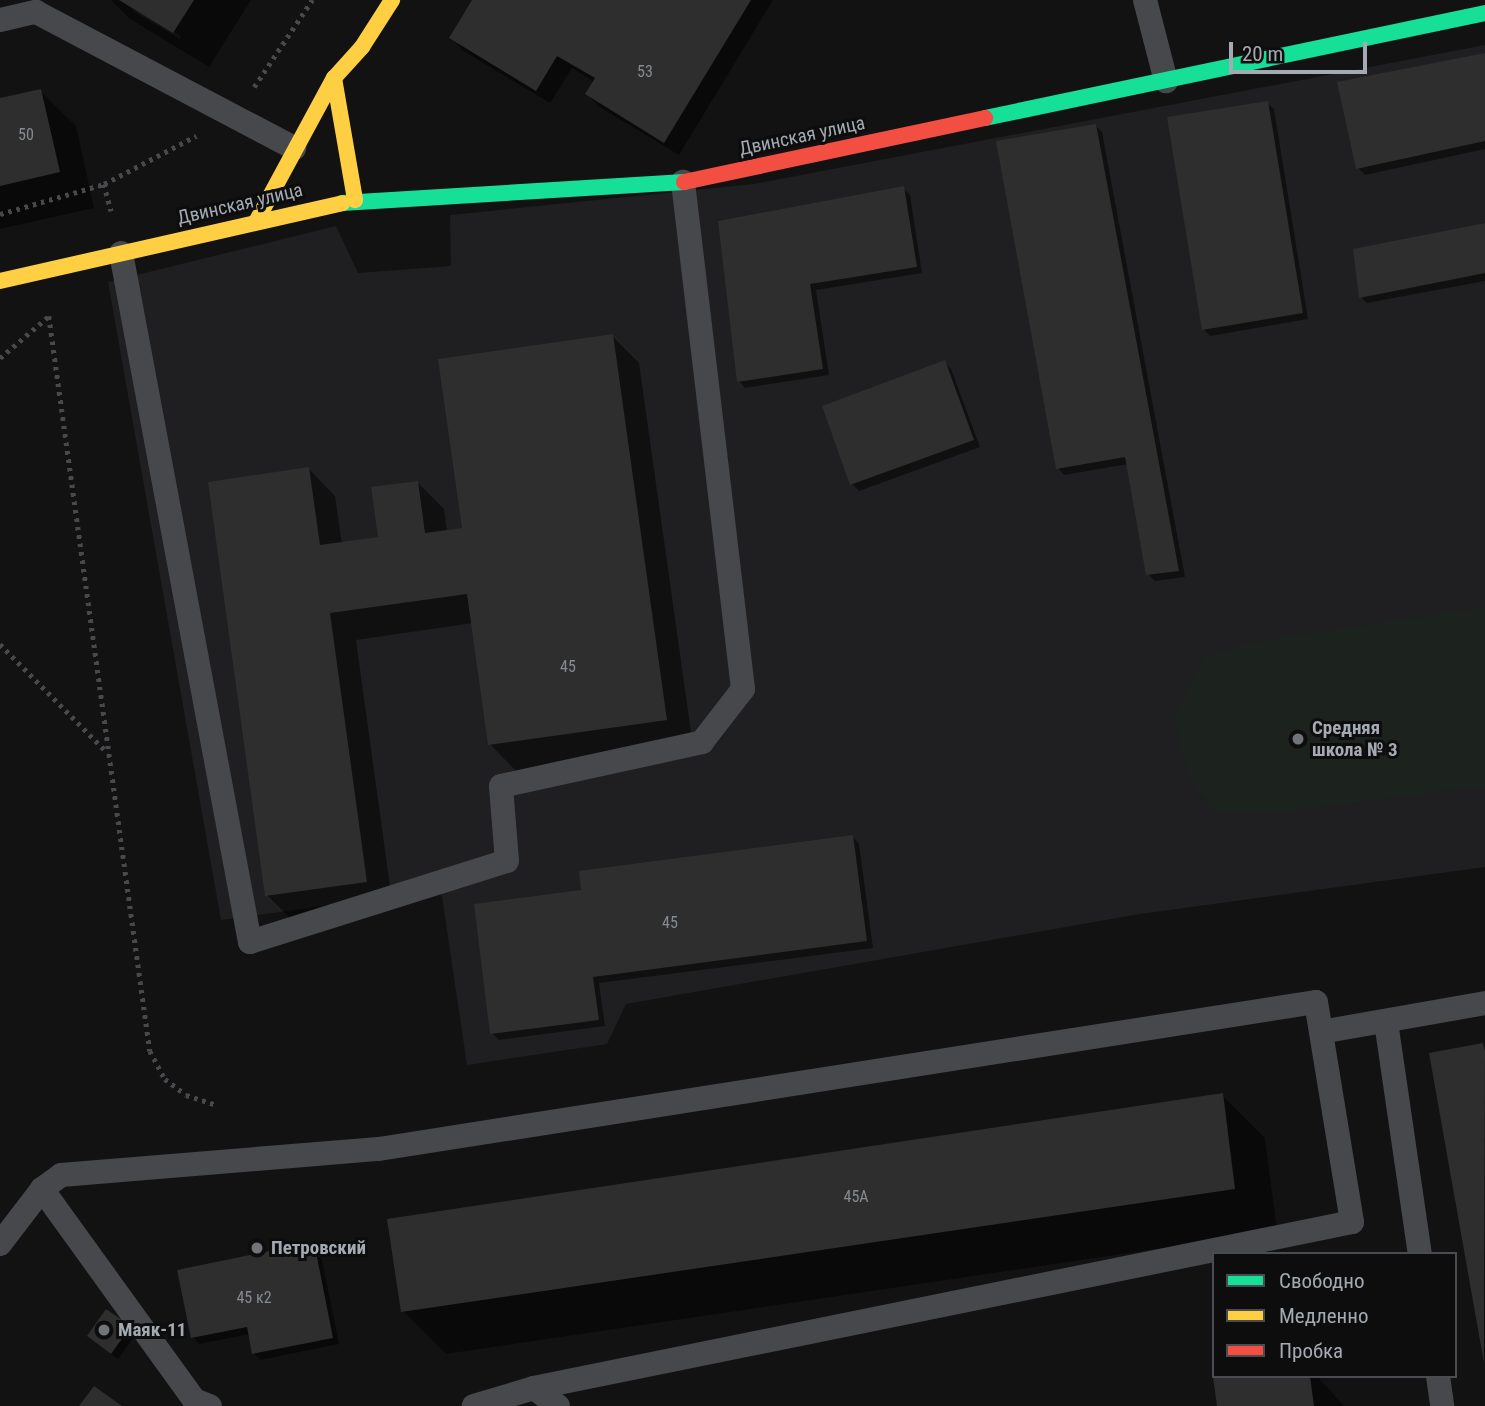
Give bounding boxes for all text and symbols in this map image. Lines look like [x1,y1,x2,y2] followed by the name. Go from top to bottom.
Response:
[1233,28,1371,72] scale bar
[1242,42,1283,66] text: 20 m
[637,62,653,82] house number: 53
[737,112,867,160] street label: Двинская улица
[18,125,34,145] house number: 50
[175,179,305,229] street label: Двинская улица
[560,657,576,677] house number: 45
[1312,717,1397,761] place label: Средняя школа № 3
[1290,731,1306,747] marker: Средняя школа № 3
[662,913,678,933] house number: 45
[843,1187,869,1207] house number: 45А
[271,1237,366,1259] place label: Петровский
[249,1240,265,1256] marker: Петровский
[1212,1252,1457,1378] legend
[1279,1269,1365,1293] text: Свободно
[236,1288,272,1308] house number: 45 к2
[1279,1304,1368,1328] text: Медленно
[118,1319,186,1341] place label: Маяк-11
[96,1322,112,1338] marker: Маяк-11
[1279,1339,1343,1363] text: Пробка

